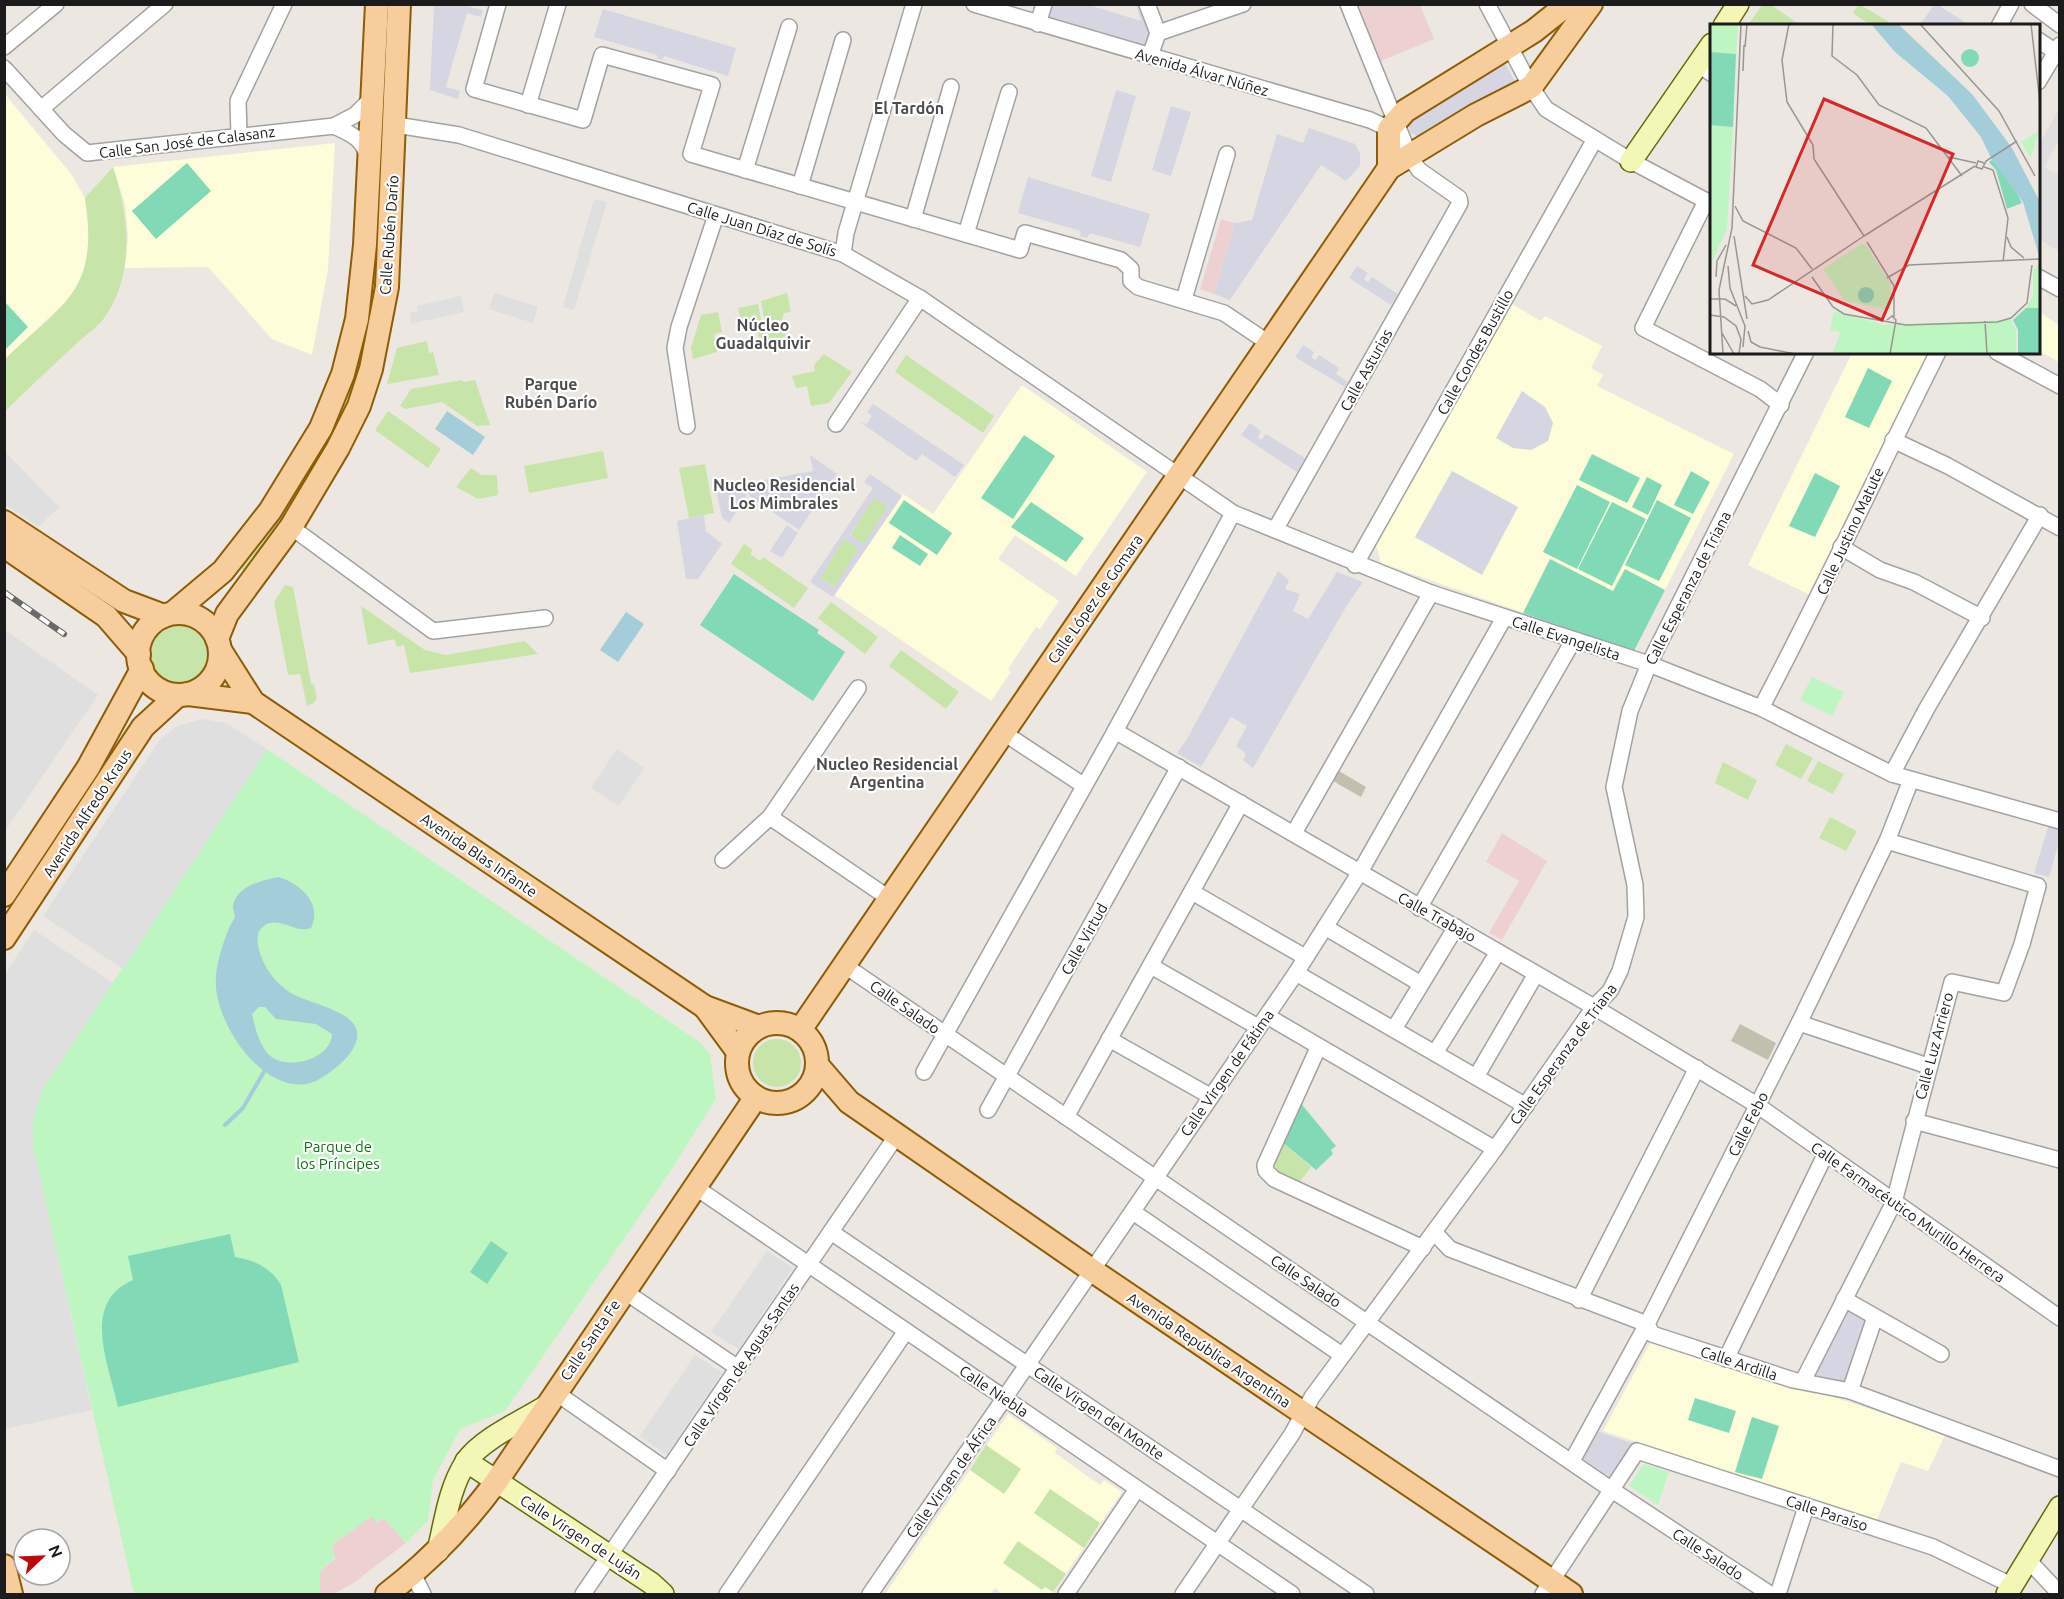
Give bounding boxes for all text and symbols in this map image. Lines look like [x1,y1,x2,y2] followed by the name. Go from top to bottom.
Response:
[1710,24,2040,354] inset map
[1133,45,1271,99] street label: Avenida Álvar Núñez
[874,99,944,117] district label: El Tardón
[98,123,276,161] street label: Calle San José de Calasanz
[376,175,402,295] street label: Calle Rubén Darío
[685,198,839,260] street label: Calle Juan Díaz de Solís
[1433,286,1517,418] street label: Calle Condes Bustillo
[715,316,811,352] district label: Núcleo Guadalquivir
[1337,326,1395,414] street label: Calle Asturias
[505,375,597,411] district label: Parque Rubén Darío
[1813,465,1887,597] street label: Calle Justino Matute
[713,476,855,512] district label: Nucleo Residencial Los Mimbrales
[1642,508,1734,668] street label: Calle Esperanza de Triana
[1044,531,1146,667] street label: Calle López de Gomara
[1510,612,1622,664] street label: Calle Evangelista
[39,746,135,880] street label: Avenida Alfredo Kraus
[816,755,958,791] district label: Nucleo Residencial Argentina
[417,810,541,900] street label: Avenida Blas Infante
[1395,889,1479,945] street label: Calle Trabajo
[1057,900,1111,978] street label: Calle Virtud
[867,977,943,1037] street label: Calle Salado
[1506,980,1620,1128] street label: Calle Esperanza de Triana
[1911,990,1957,1102] street label: Calle Luz Arriero
[1177,1007,1277,1139] street label: Calle Virgen de Fátima
[1724,1089,1772,1159] street label: Calle Febo
[296,1138,380,1172] park label: Parque de los Príncipes
[1808,1138,2008,1286] street label: Calle Farmacéutico Murillo Herrera
[1268,1251,1344,1311] street label: Calle Salado
[680,1280,802,1450] street label: Calle Virgen de Aguas Santas
[1124,1289,1294,1411] street label: Avenida República Argentina
[557,1296,623,1384] street label: Calle Santa Fe
[1698,1343,1780,1383] street label: Calle Ardilla
[956,1362,1032,1420] street label: Calle Niebla
[1031,1363,1167,1463] street label: Calle Virgen del Monte
[903,1413,999,1541] street label: Calle Virgen de África
[517,1491,645,1583] street label: Calle Virgen de Luján
[1784,1492,1870,1534] street label: Calle Paraíso
[1669,1525,1747,1583] street label: Calle Salado
[12,1527,72,1587] north arrow
[45,1542,66,1560] text: N

